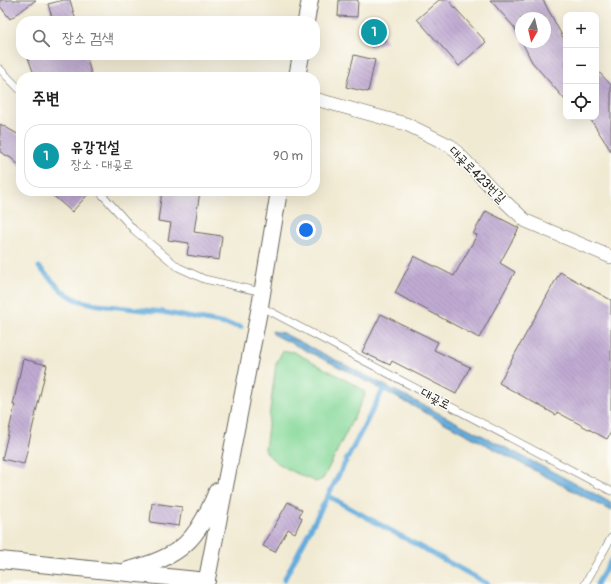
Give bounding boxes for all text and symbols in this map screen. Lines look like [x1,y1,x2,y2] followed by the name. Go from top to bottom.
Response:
[515,12,551,48] north arrow
[563,12,599,120] map controls
[563,12,599,48] button: +
[16,16,320,60] search box
[361,17,387,47] pin: 1
[30,27,52,49] icon: search
[62,29,114,48] text: 장소 검색
[563,48,599,84] button: −
[563,84,599,120] button: locate
[32,88,59,109] text: 주변
[71,138,119,157] text: 유강건설
[445,143,509,207] street label: 대곶로423번길
[43,148,49,164] text: 1
[273,148,303,164] text: 90 m
[71,157,133,173] text: 장소 · 대곶로
[296,220,316,240] your location
[418,384,453,413] street label: 대곶로

